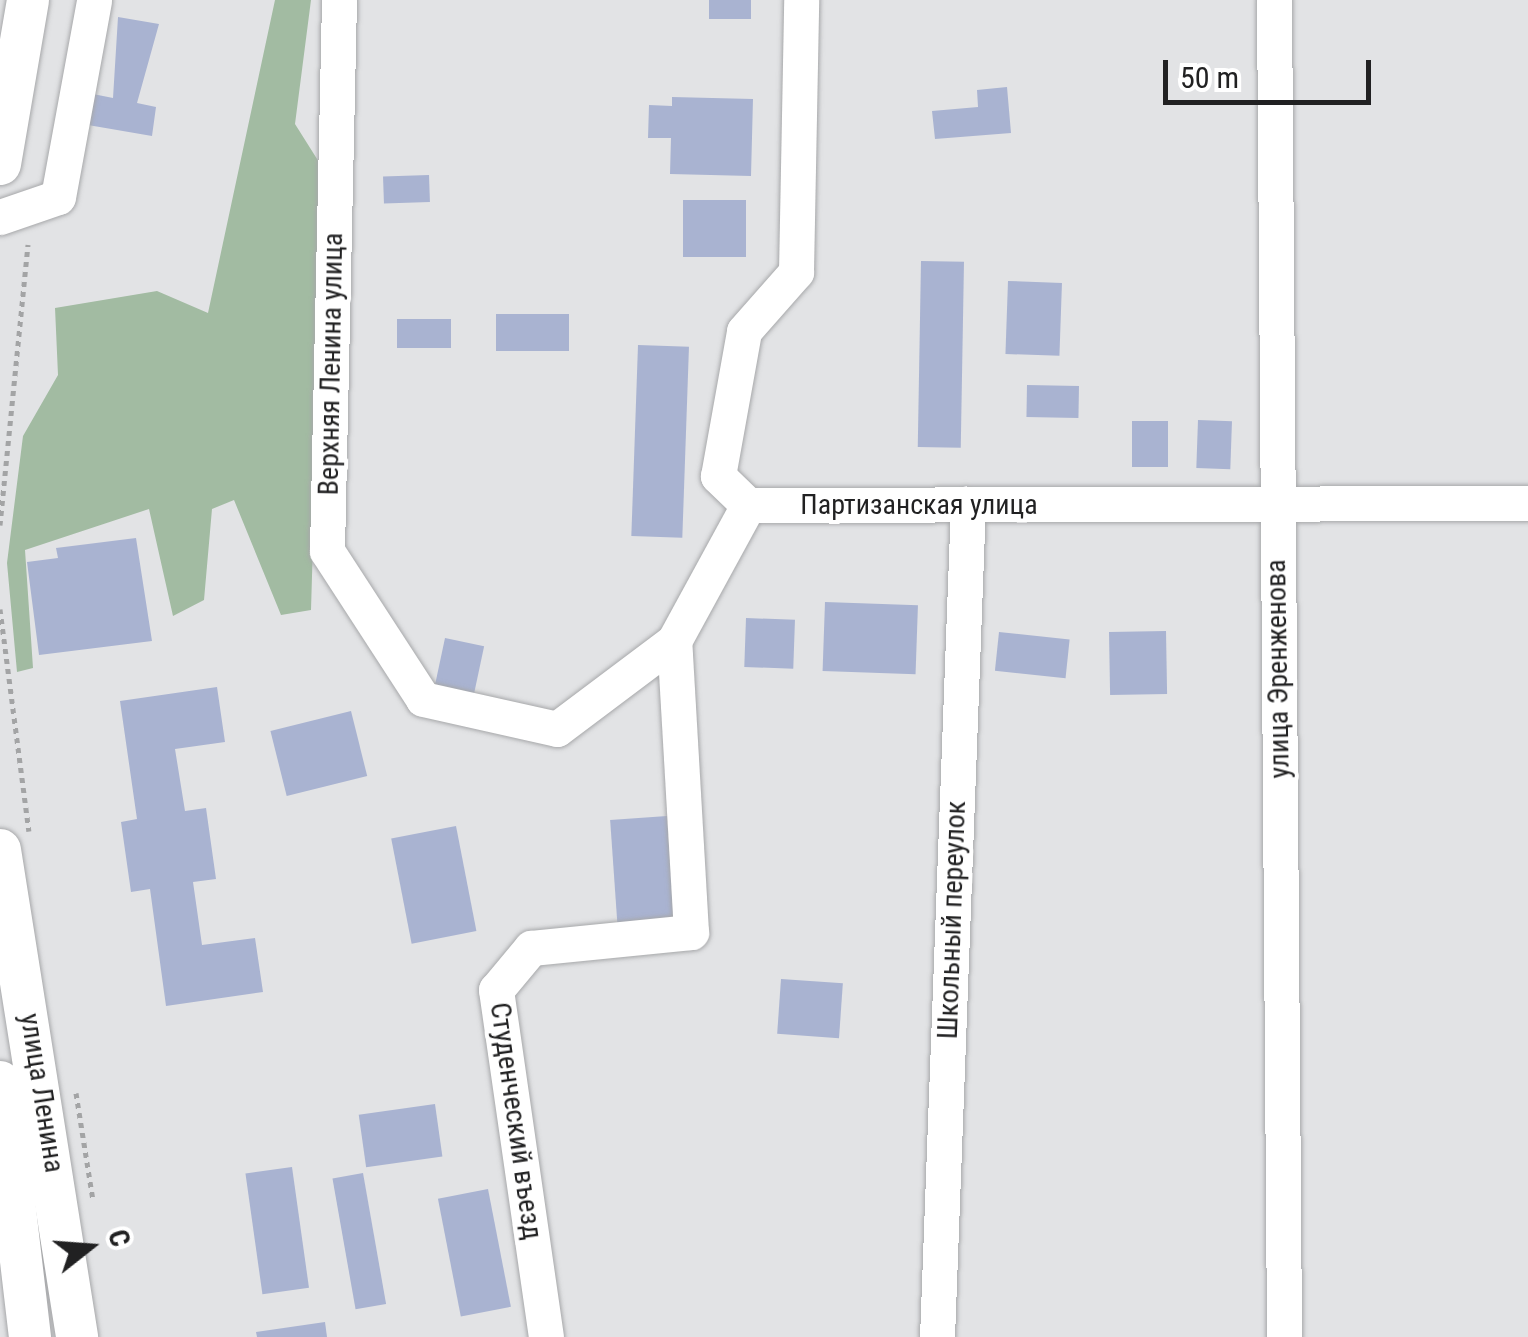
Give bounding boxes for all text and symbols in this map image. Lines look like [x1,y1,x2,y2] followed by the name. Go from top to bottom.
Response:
[1168,40,1376,102] scale bar
[1180,60,1239,95] text: 50 m
[312,232,350,496] street label: Верхняя Ленина улица
[800,488,1038,522] street label: Партизанская улица
[1259,559,1297,779] street label: улица Эренженова
[931,800,973,1040] street label: Школьный переулок
[483,1000,549,1242] street label: Студенческий въезд
[13,1011,71,1175] street label: улица Ленина
[40,1197,140,1297] north arrow
[101,1226,137,1251] text: С

